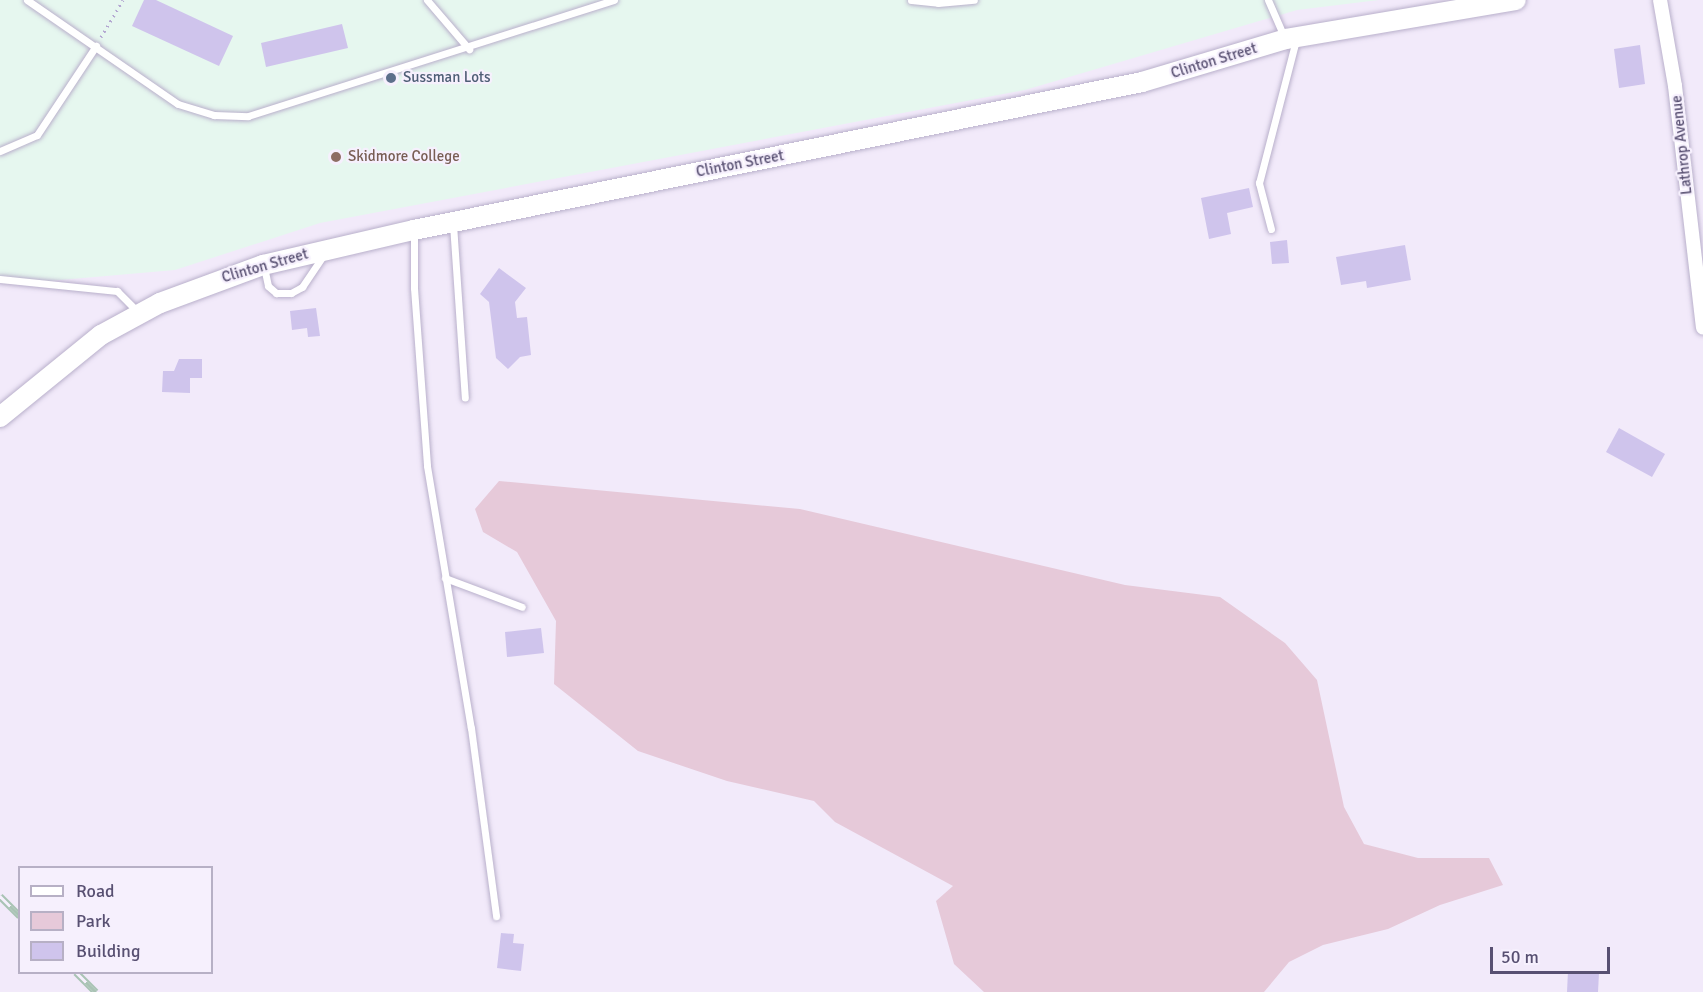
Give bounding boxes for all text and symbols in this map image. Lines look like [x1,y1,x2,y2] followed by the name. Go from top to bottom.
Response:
[1169,39,1259,83] street label: Clinton Street
[403,69,491,87] place label: Sussman Lots
[384,71,398,85] marker: Sussman Lots
[1668,94,1696,196] street label: Lathrop Avenue
[695,147,785,181] street label: Clinton Street
[348,148,460,166] place label: Skidmore College
[329,150,343,164] marker: Skidmore College
[220,245,310,287] street label: Clinton Street
[18,866,213,974] legend
[76,880,115,902] text: Road
[76,910,111,932] text: Park
[1493,935,1613,973] scale bar
[76,940,140,962] text: Building
[1501,946,1539,968] text: 50 m

